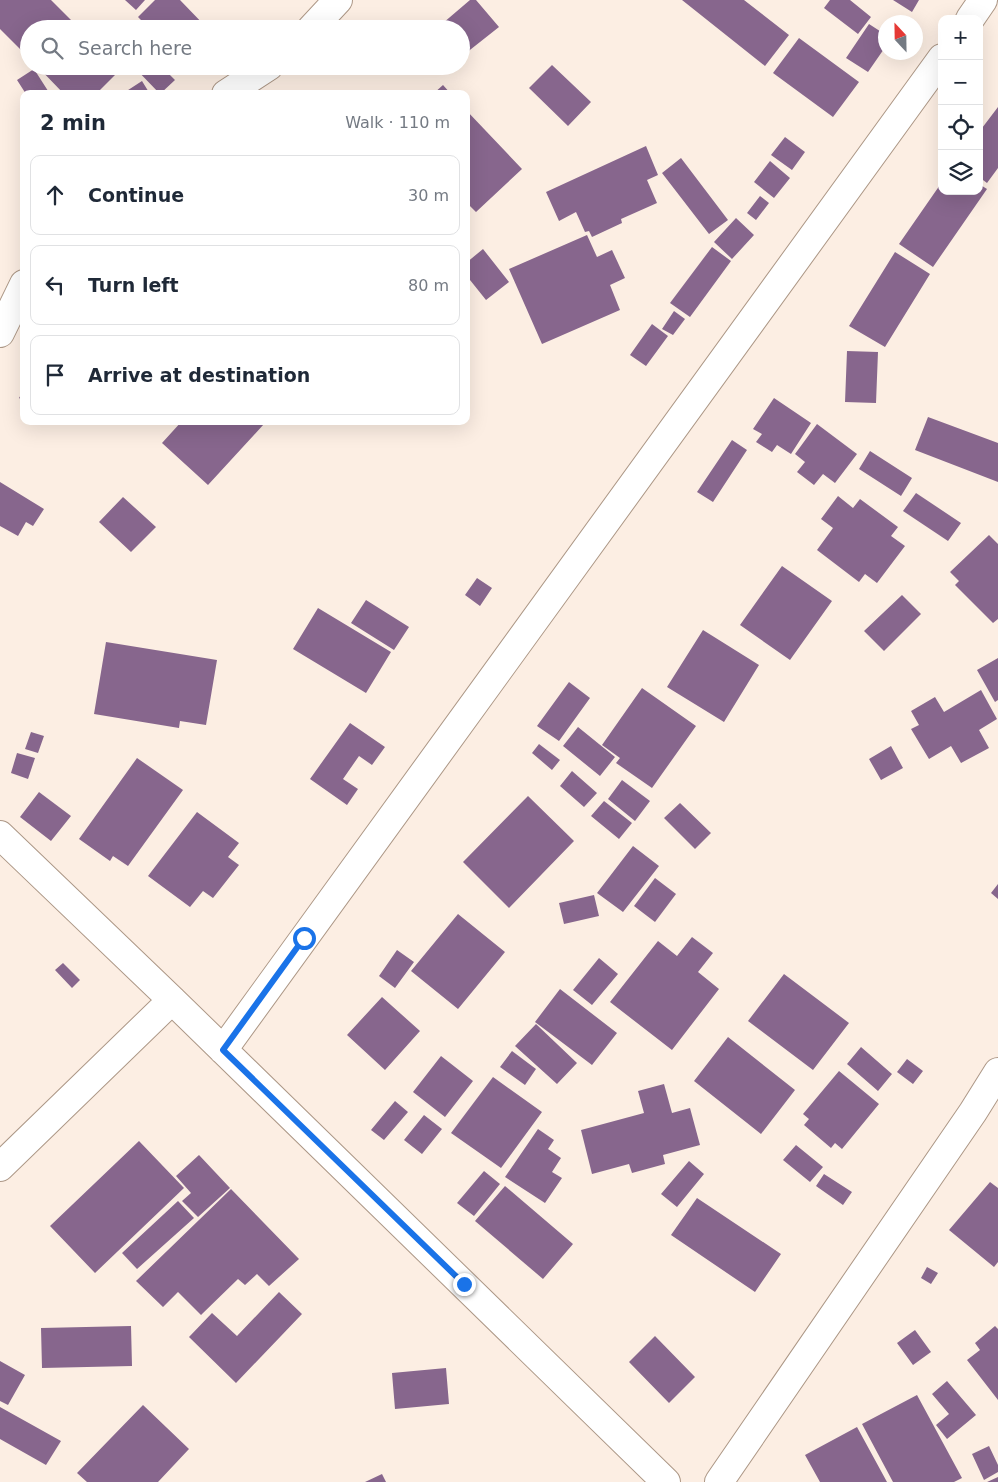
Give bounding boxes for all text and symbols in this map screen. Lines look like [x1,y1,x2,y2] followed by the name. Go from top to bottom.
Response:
[878,15,923,60] north arrow
[938,15,983,195] map controls
[938,15,983,60] button: +
[20,20,470,75] search box
[38,34,66,62] icon: search
[78,37,192,59] text: Search here
[938,60,983,105] button: −
[938,105,983,150] button: locate
[40,111,106,135] text: 2 min
[345,113,450,132] text: Walk · 110 m
[938,150,983,195] button: layers
[41,181,69,209] icon: ahead
[88,184,184,206] text: Continue
[408,186,449,205] text: 30 m
[41,271,69,299] icon: left
[88,274,179,296] text: Turn left
[408,276,449,295] text: 80 m
[41,361,69,389] icon: arrive
[88,364,310,386] text: Arrive at destination
[293,927,316,950] route start
[453,1273,476,1296] route end

